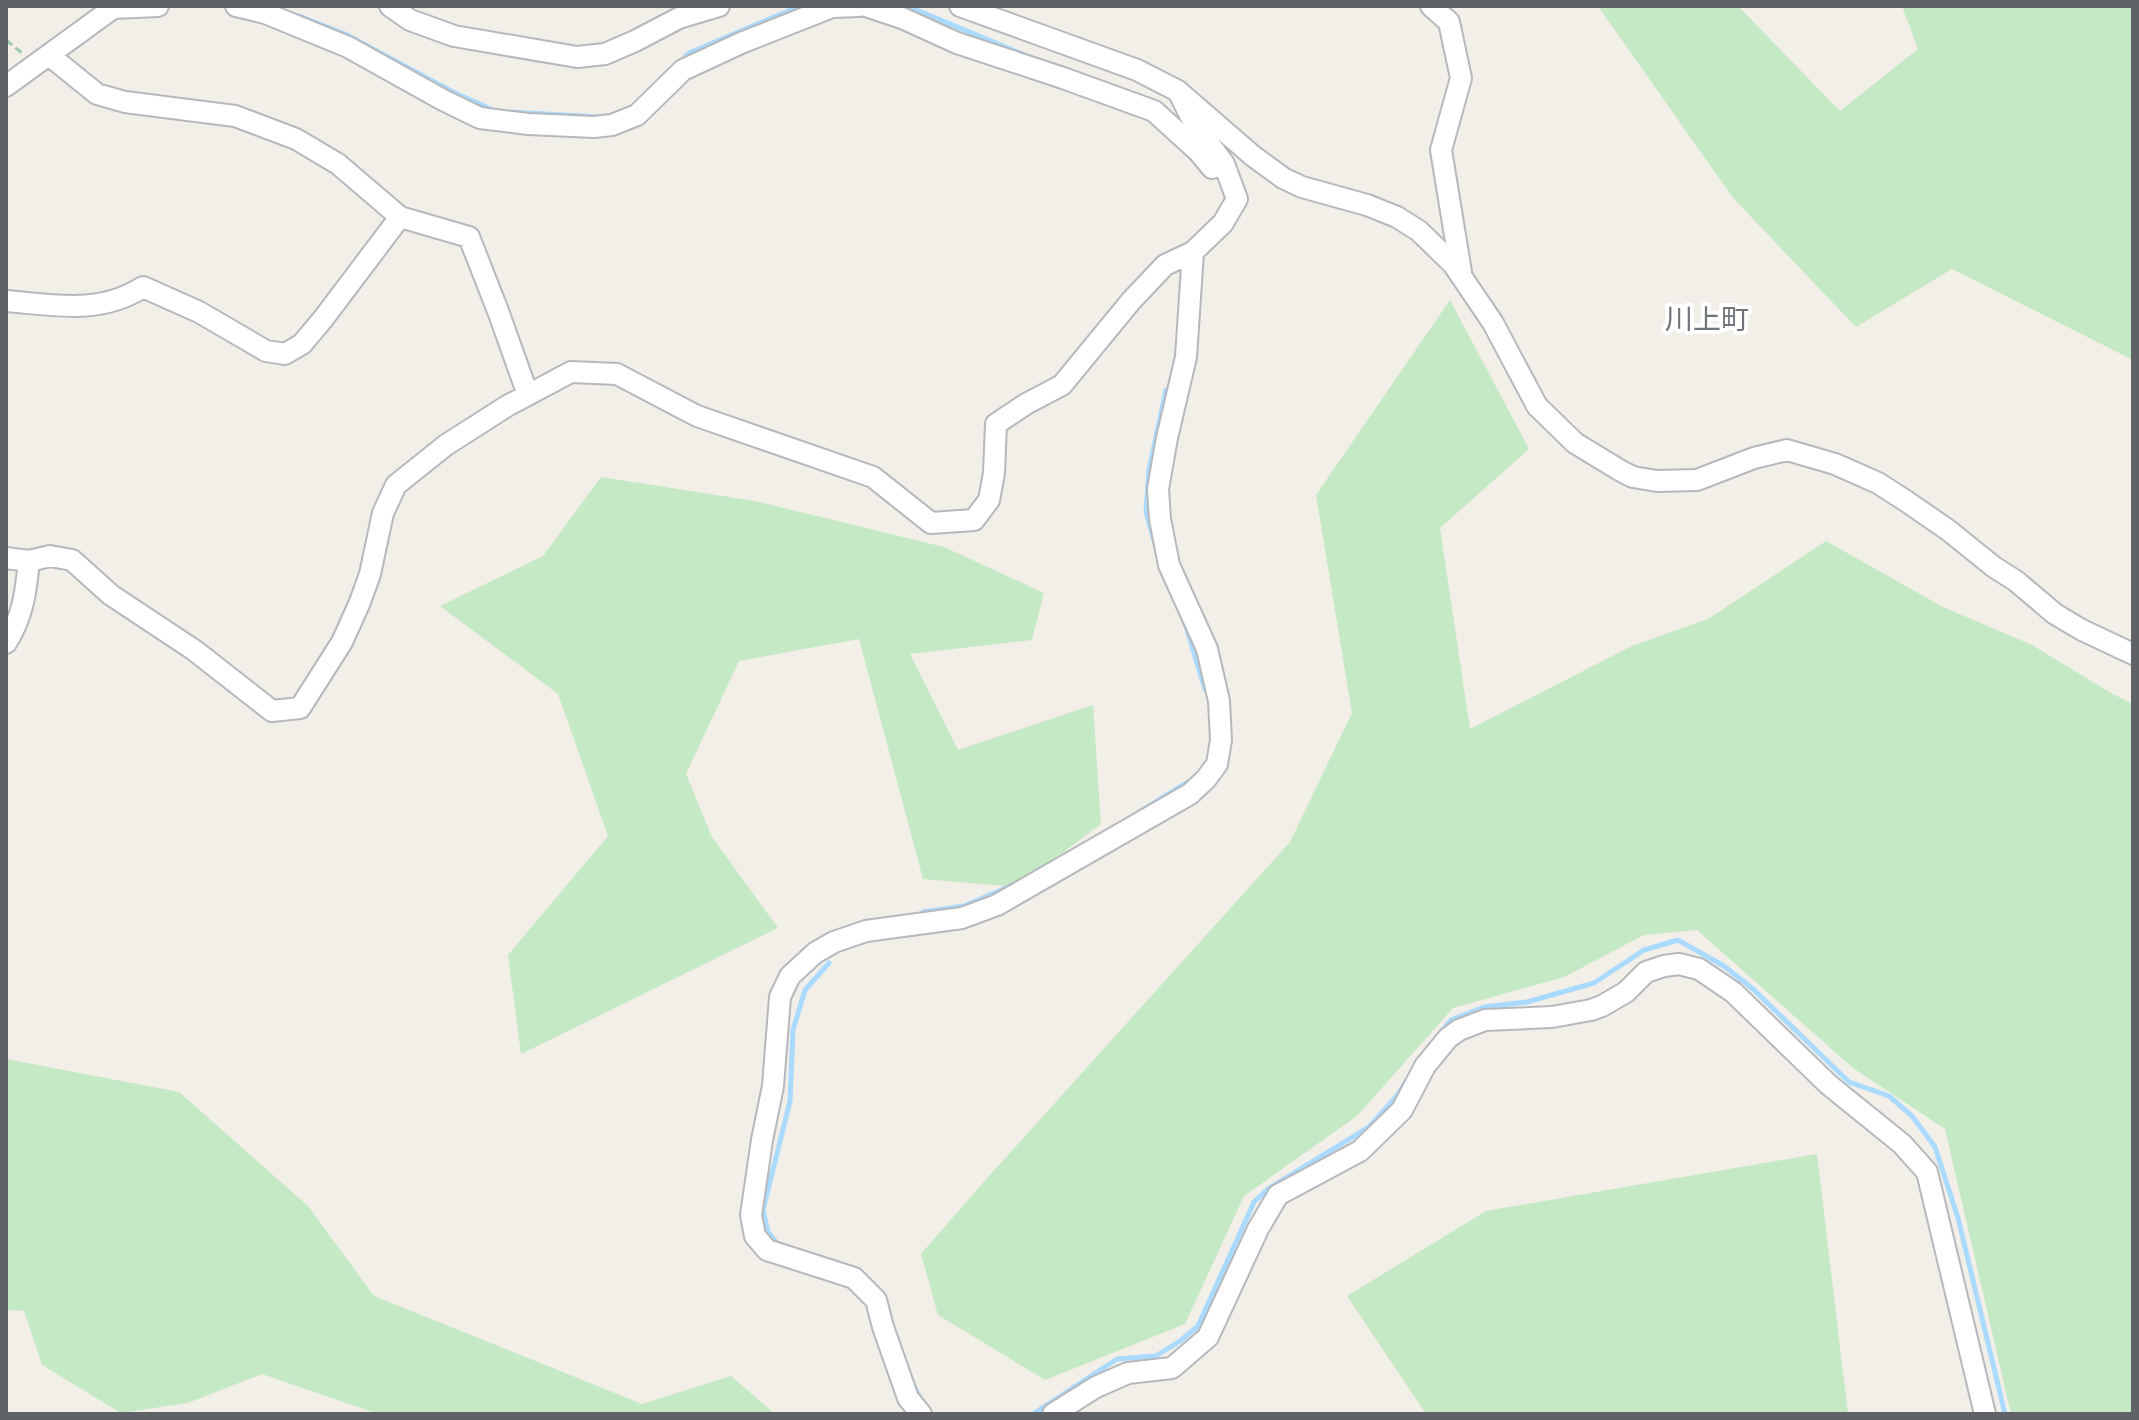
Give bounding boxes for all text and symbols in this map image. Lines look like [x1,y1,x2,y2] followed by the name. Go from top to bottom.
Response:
[1665,303,1749,336] district label: 川上町

